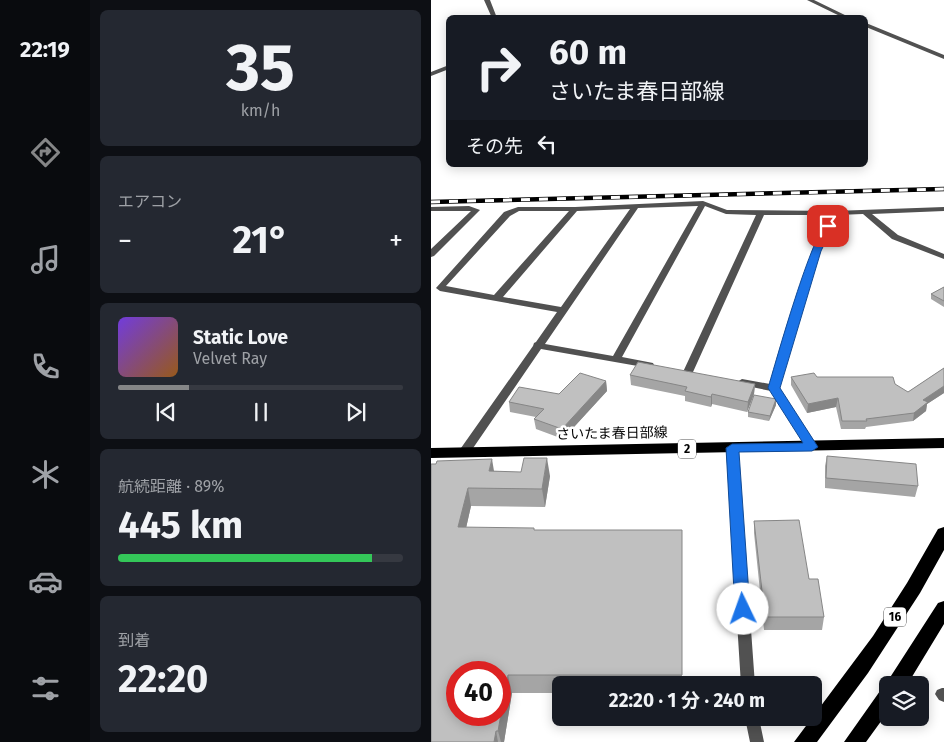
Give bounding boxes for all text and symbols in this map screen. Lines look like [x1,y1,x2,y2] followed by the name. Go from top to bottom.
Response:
[226,29,295,107] text: 35
[549,31,627,73] text: 60 m
[466,35,531,100] icon: right
[20,36,70,63] text: 22:19
[549,78,724,105] text: さいたま春日部線
[241,101,280,120] text: km/h
[533,130,561,158] icon: left
[28,135,63,170] icon: directions
[466,135,523,158] text: その先
[118,192,182,211] text: エアコン
[807,205,849,247] pin
[814,212,842,240] icon: arrive
[232,217,289,263] text: 21°
[118,224,132,257] text: −
[389,224,403,257] text: +
[28,242,63,277] icon: music
[193,326,288,349] text: Static Love
[28,349,63,384] icon: phone
[193,349,267,368] text: Velvet Ray
[152,398,180,426] icon: previous
[247,398,275,426] icon: pause
[342,398,370,426] icon: next
[556,424,668,443] street label: さいたま春日部線
[678,439,696,458] road number: 2
[28,457,63,492] icon: climate
[118,477,224,496] text: 航続距離 · 89%
[118,502,243,548] text: 445 km
[28,564,63,599] icon: car
[716,582,768,634] position arrow
[884,608,906,626] road number: 16
[118,631,150,650] text: 到着
[118,656,208,702] text: 22:20
[446,661,511,726] speed limit sign: 40
[28,671,63,706] icon: filters
[879,676,929,726] map controls
[879,676,929,726] button: layers
[609,689,765,712] text: 22:20 · 1 分 · 240 m

